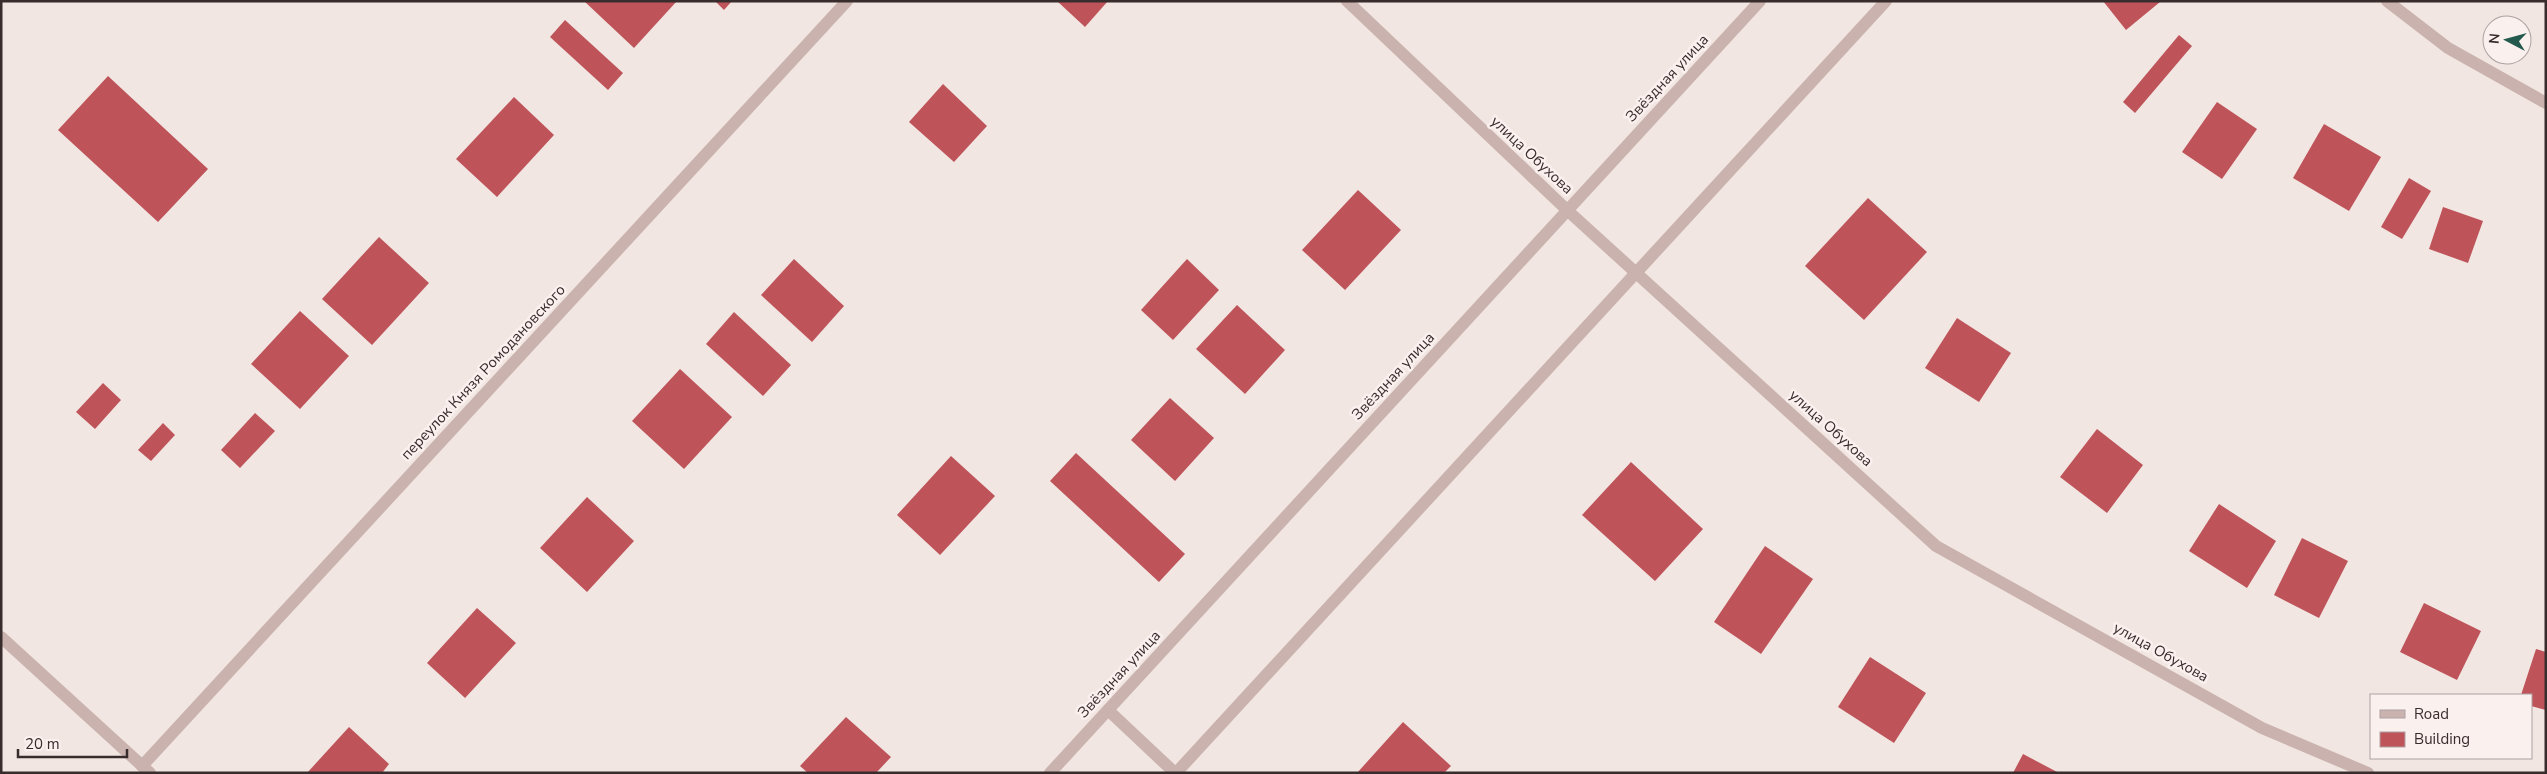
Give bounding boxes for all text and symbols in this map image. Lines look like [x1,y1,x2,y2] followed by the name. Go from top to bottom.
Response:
[2482,15,2532,65] north arrow
[1621,30,1713,126] street label: Звёздная улица
[2485,32,2505,45] text: N
[1486,112,1578,198] street label: улица Обухова
[396,280,570,464] street label: переулок Князя Ромодановского
[1347,328,1439,424] street label: Звёздная улица
[1785,385,1877,471] street label: улица Обухова
[2110,618,2212,686] street label: улица Обухова
[1073,626,1165,722] street label: Звёздная улица
[2370,694,2532,759] legend
[2414,704,2449,724] text: Road
[18,726,126,758] scale bar
[2414,729,2470,749] text: Building
[25,734,60,754] text: 20 m

